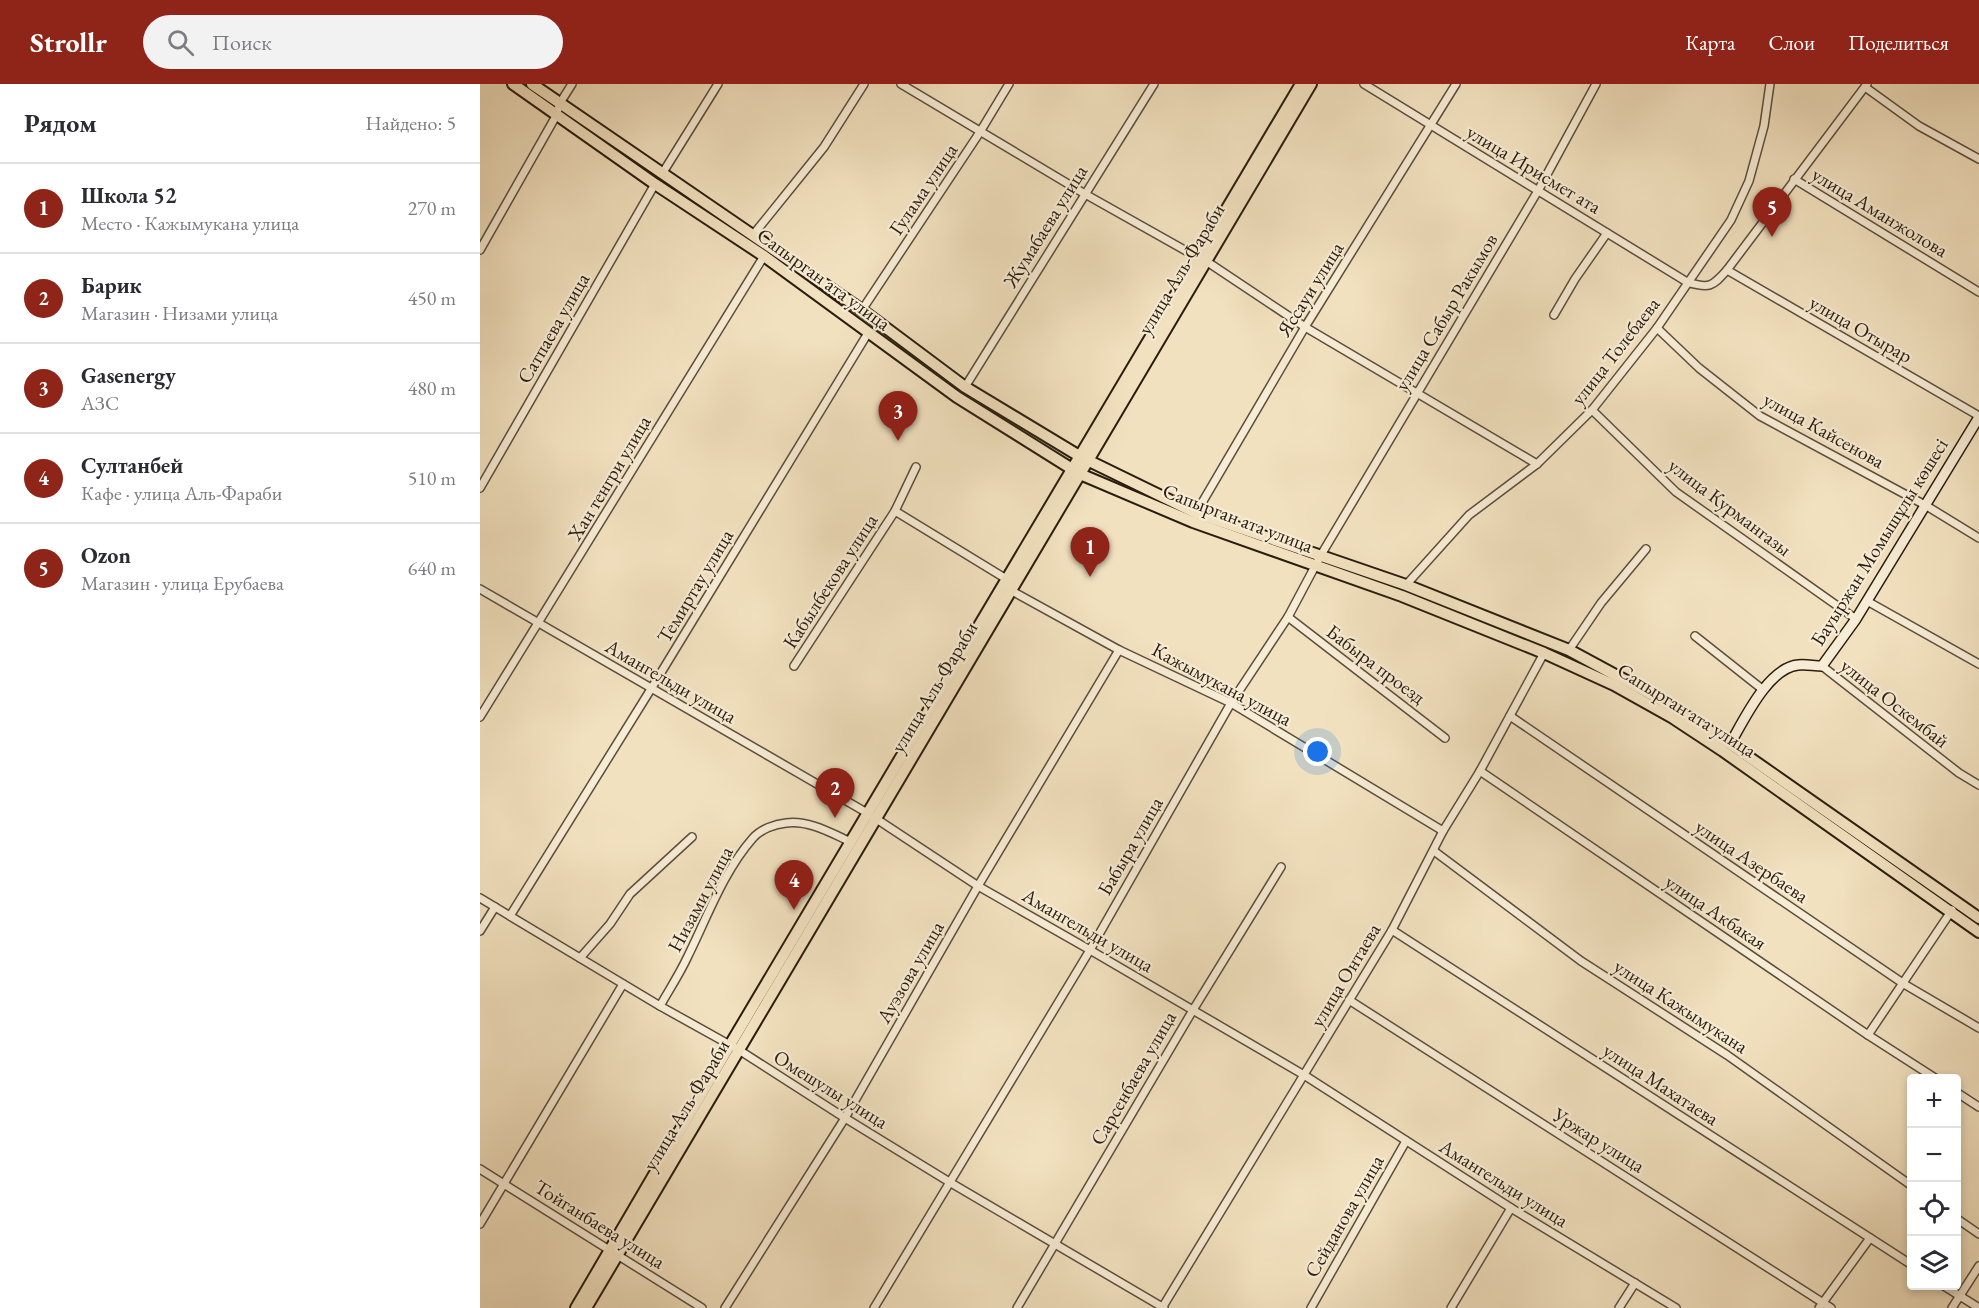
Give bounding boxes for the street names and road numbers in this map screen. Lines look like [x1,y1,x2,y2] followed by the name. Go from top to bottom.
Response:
[1462,119,1606,219] street label: улица Ирисмет ата
[883,138,963,240] street label: Гулама улица
[996,160,1093,293] street label: Жумабаева улица
[1807,161,1953,263] street label: улица Аманжолова
[1132,198,1231,339] street label: улица Аль-Фараби
[752,222,896,336] street label: Сапырган ата улица
[1389,228,1503,396] street label: улица Сабыр Ракымов
[1270,237,1349,342] street label: Яссауи улица
[511,268,595,388] street label: Сатпаева улица
[1805,289,1917,369] street label: улица Отырар
[1565,292,1665,410] street label: улица Толебаева
[1759,386,1889,474] street label: улица Кайсенова
[561,411,657,546] street label: Хан тенгри улица
[1804,433,1954,651] street label: Бауыржан Момышұлы көшесі
[1663,452,1797,562] street label: улица Курмангазы
[1159,477,1317,559] street label: Сапырган ата улица
[777,509,883,653] street label: Кабылбекова улица
[651,524,739,648] street label: Темиртау улица
[885,616,984,757] street label: улица Аль-Фараби
[1321,618,1431,710] street label: Бабыра проезд
[600,632,741,729] street label: Амангельди улица
[1148,636,1296,732] street label: Кажымукана улица
[1835,652,1955,754] street label: улица Оскембай
[1613,657,1761,763] street label: Сапырган ата улица
[1091,792,1169,900] street label: Бабыра улица
[1690,813,1814,909] street label: улица Азербаева
[661,842,739,956] street label: Низами улица
[1660,868,1772,956] street label: улица Акбакая
[1017,881,1158,978] street label: Амангельди улица
[870,916,950,1028] street label: Ауэзова улица
[1304,918,1386,1032] street label: улица Онтаева
[1609,953,1753,1059] street label: улица Кажымукана
[1084,1006,1182,1150] street label: Сарсенбаева улица
[637,1034,736,1175] street label: улица Аль-Фараби
[1598,1037,1724,1131] street label: улица Махатаева
[769,1043,893,1135] street label: Омешулы улица
[1547,1101,1650,1178] street label: Уржар улица
[1434,1132,1573,1233] street label: Амангельди улица
[1298,1150,1390,1282] street label: Сейданова улица
[530,1173,670,1275] street label: Тойганбаева улица

